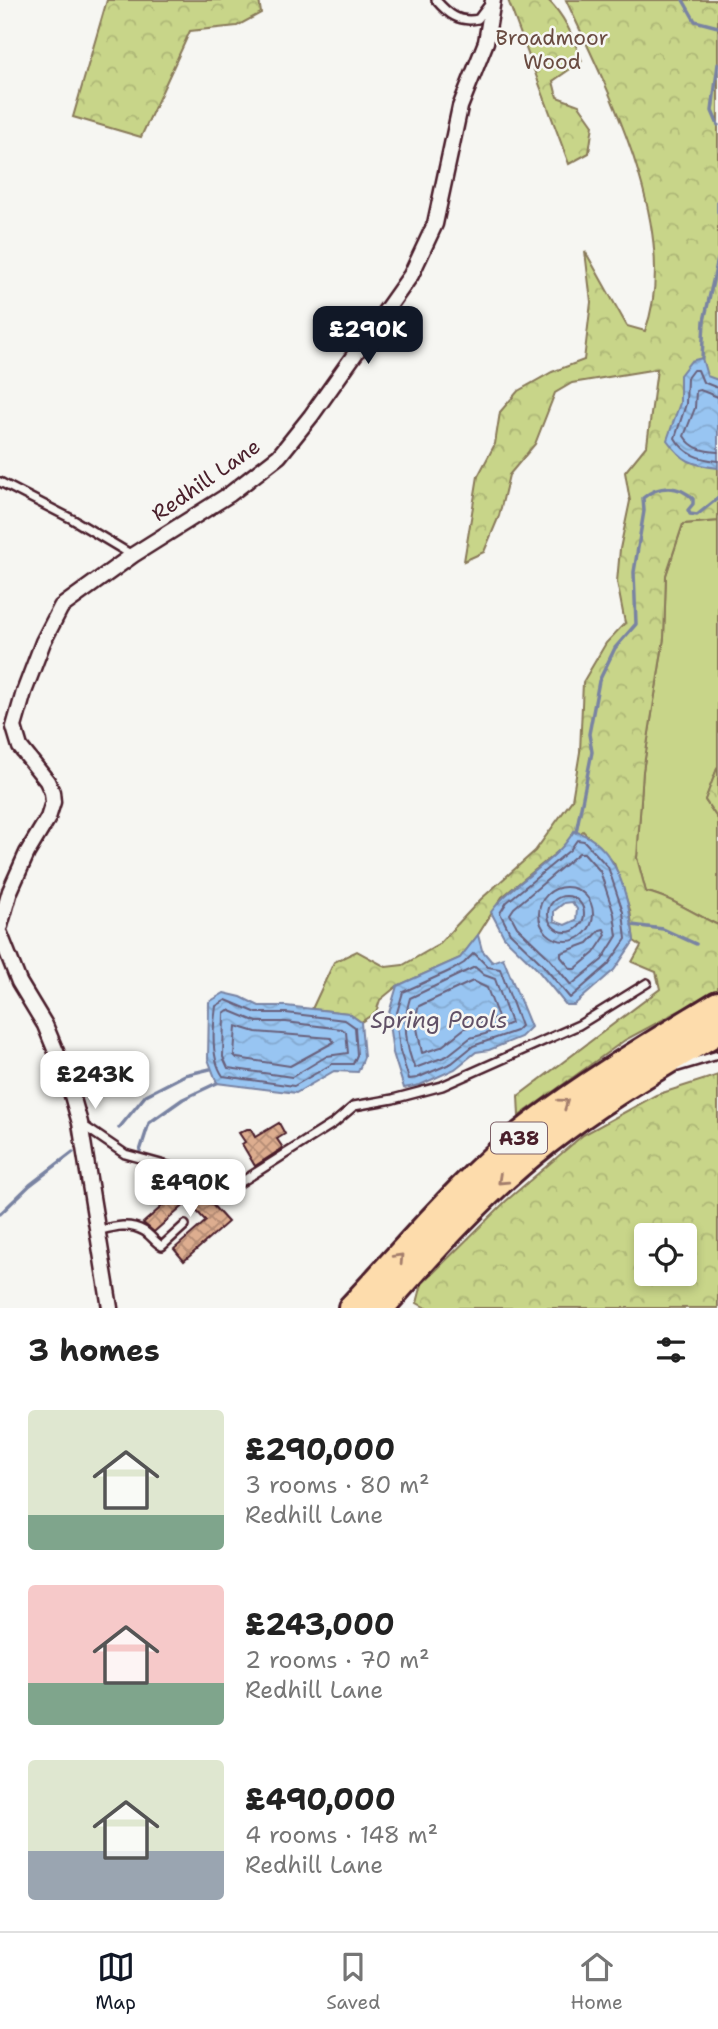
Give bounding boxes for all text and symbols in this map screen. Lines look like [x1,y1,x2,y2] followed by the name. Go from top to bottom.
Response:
[495,24,609,76] park label: Broadmoor Wood
[319,306,417,366] pin: £290K
[329,314,407,344] text: £290K
[146,432,266,528] street label: Redhill Lane
[370,1005,508,1035] water label: Spring Pools
[46,1052,144,1111] pin: £243K
[56,1059,134,1089] text: £243K
[556,1099,569,1111] one-way arrow
[491,1122,547,1154] road number: A38
[141,1160,239,1219] pin: £490K
[151,1167,229,1197] text: £490K
[497,1172,510,1185] one-way arrow
[634,1223,697,1286] map controls
[634,1223,697,1286] button: locate
[390,1253,403,1266] one-way arrow
[28,1330,160,1371] text: 3 homes
[652,1331,690,1369] icon: filters
[245,1429,395,1470] text: £290,000
[84,1438,168,1522] icon: home
[245,1470,430,1500] text: 3 rooms · 80 m²
[245,1500,383,1530] text: Redhill Lane
[245,1604,395,1645] text: £243,000
[84,1613,168,1697] icon: home
[245,1645,430,1675] text: 2 rooms · 70 m²
[245,1675,383,1705] text: Redhill Lane
[245,1779,396,1820] text: £490,000
[84,1788,168,1872] icon: home
[245,1820,438,1850] text: 4 rooms · 148 m²
[245,1850,383,1880] text: Redhill Lane
[95,1948,136,2015] tab: Map
[326,1948,380,2015] tab: Saved
[571,1948,623,2015] tab: Home

